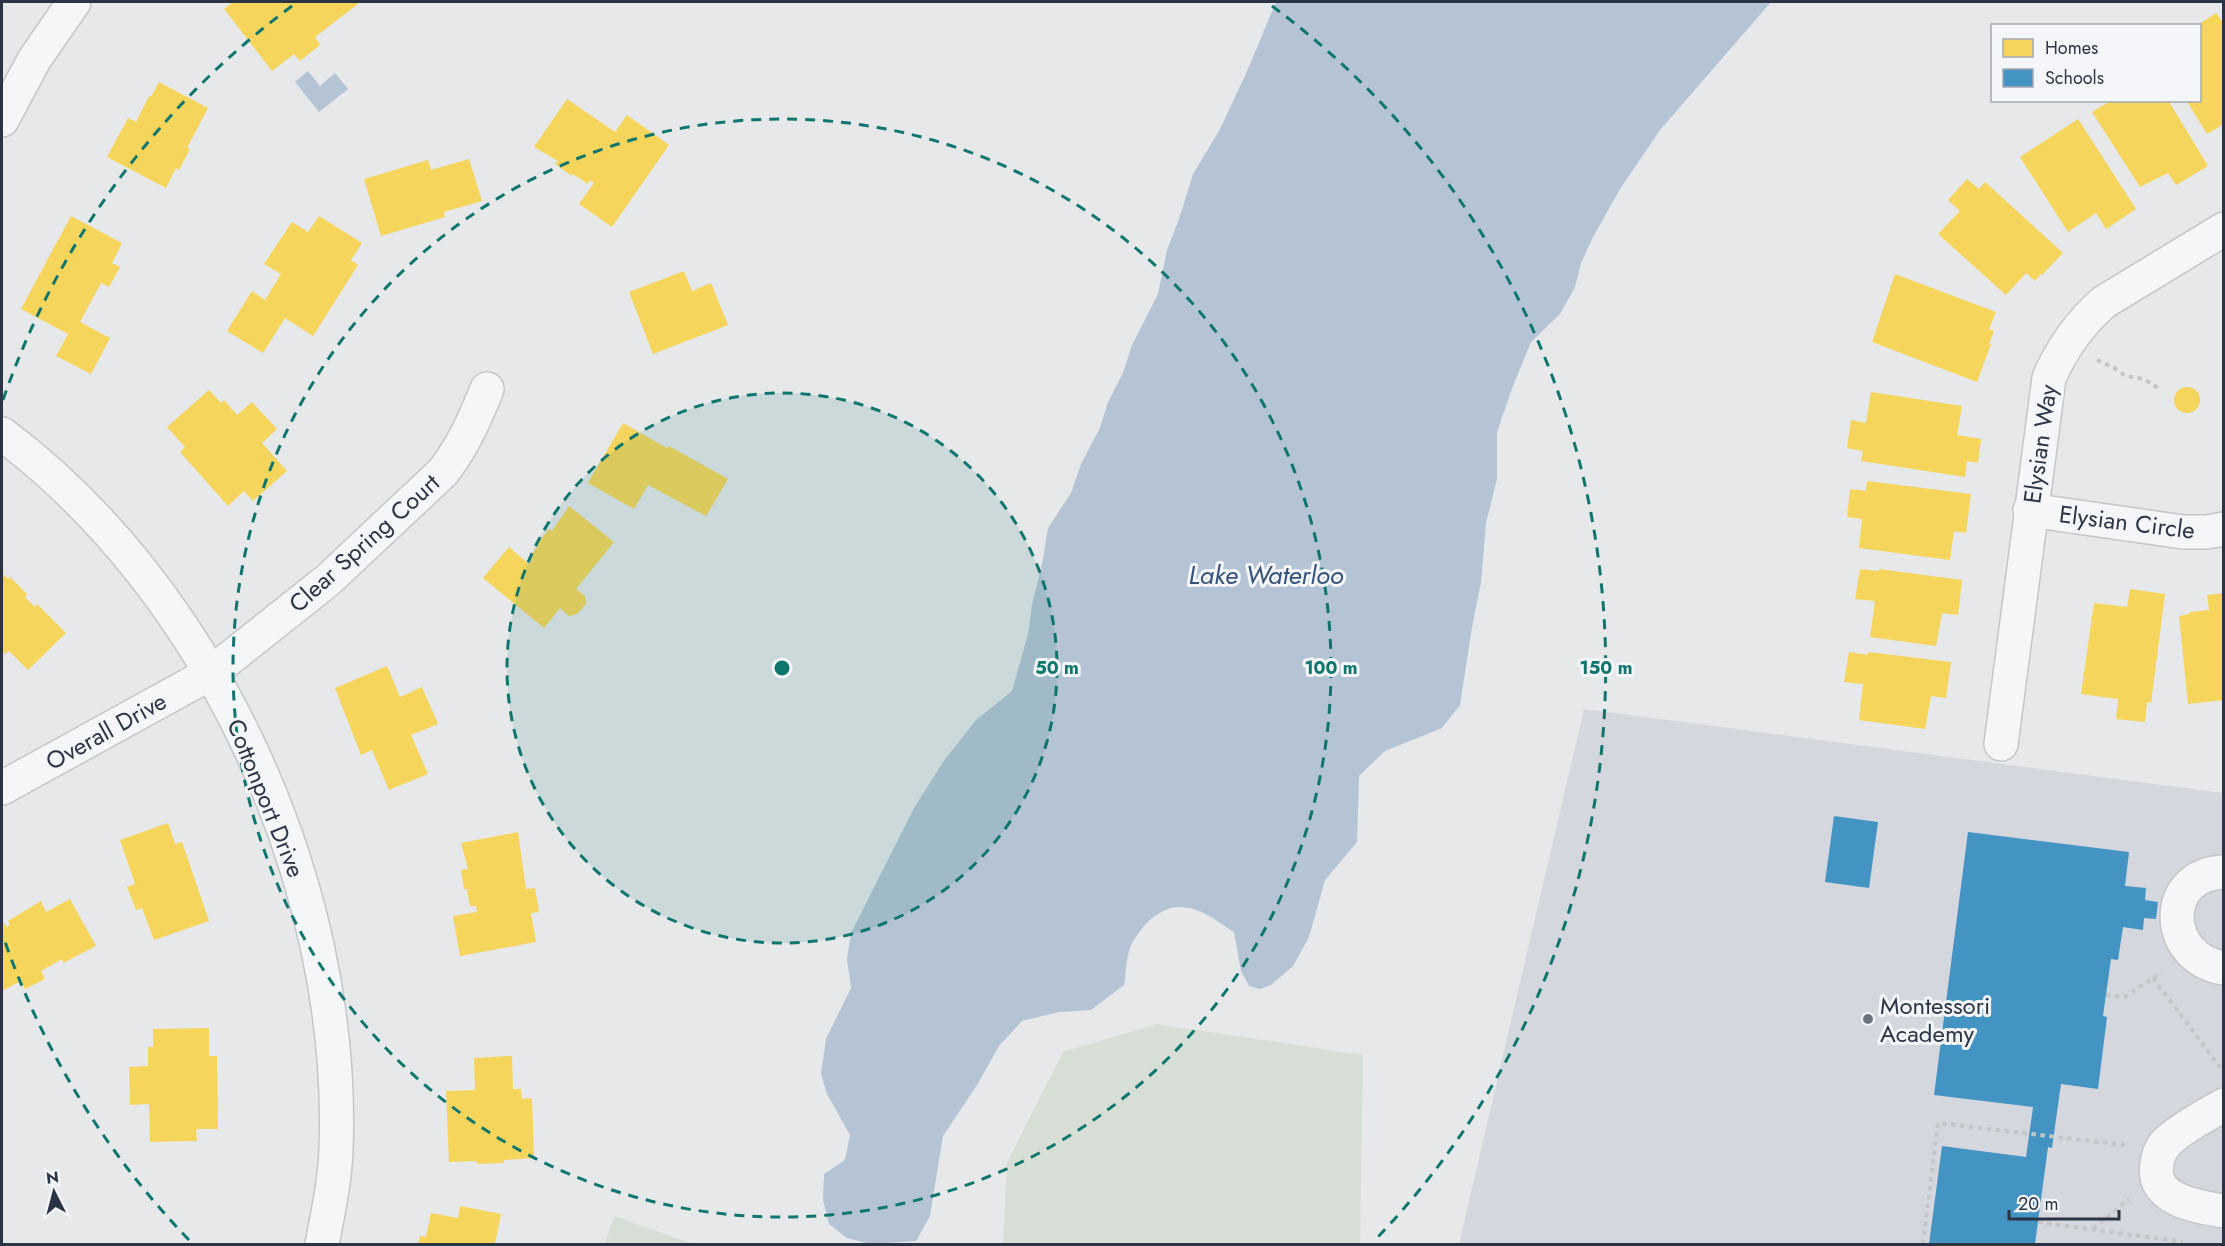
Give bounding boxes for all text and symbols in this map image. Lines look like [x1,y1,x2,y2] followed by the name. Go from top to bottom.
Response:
[1991,24,2201,102] legend
[2045,35,2098,61] text: Homes
[2045,65,2104,91] text: Schools
[2014,382,2066,506] street label: Elysian Way
[281,466,447,620] street label: Clear Spring Court
[2057,496,2197,548] street label: Elysian Circle
[1188,556,1344,594] water label: Lake Waterloo
[1035,655,1079,681] text: 50 m
[1304,655,1358,681] text: 100 m
[1580,655,1632,681] text: 150 m
[772,658,792,678] centre of rings
[39,683,173,779] street label: Overall Drive
[218,714,314,882] street label: Cottonport Drive
[1880,988,1990,1051] place label: Montessori Academy
[1861,1012,1875,1026] marker: Montessori Academy
[24,1162,84,1222] north arrow
[45,1165,60,1190] text: N
[2009,1183,2118,1221] scale bar
[2018,1191,2058,1217] text: 20 m

